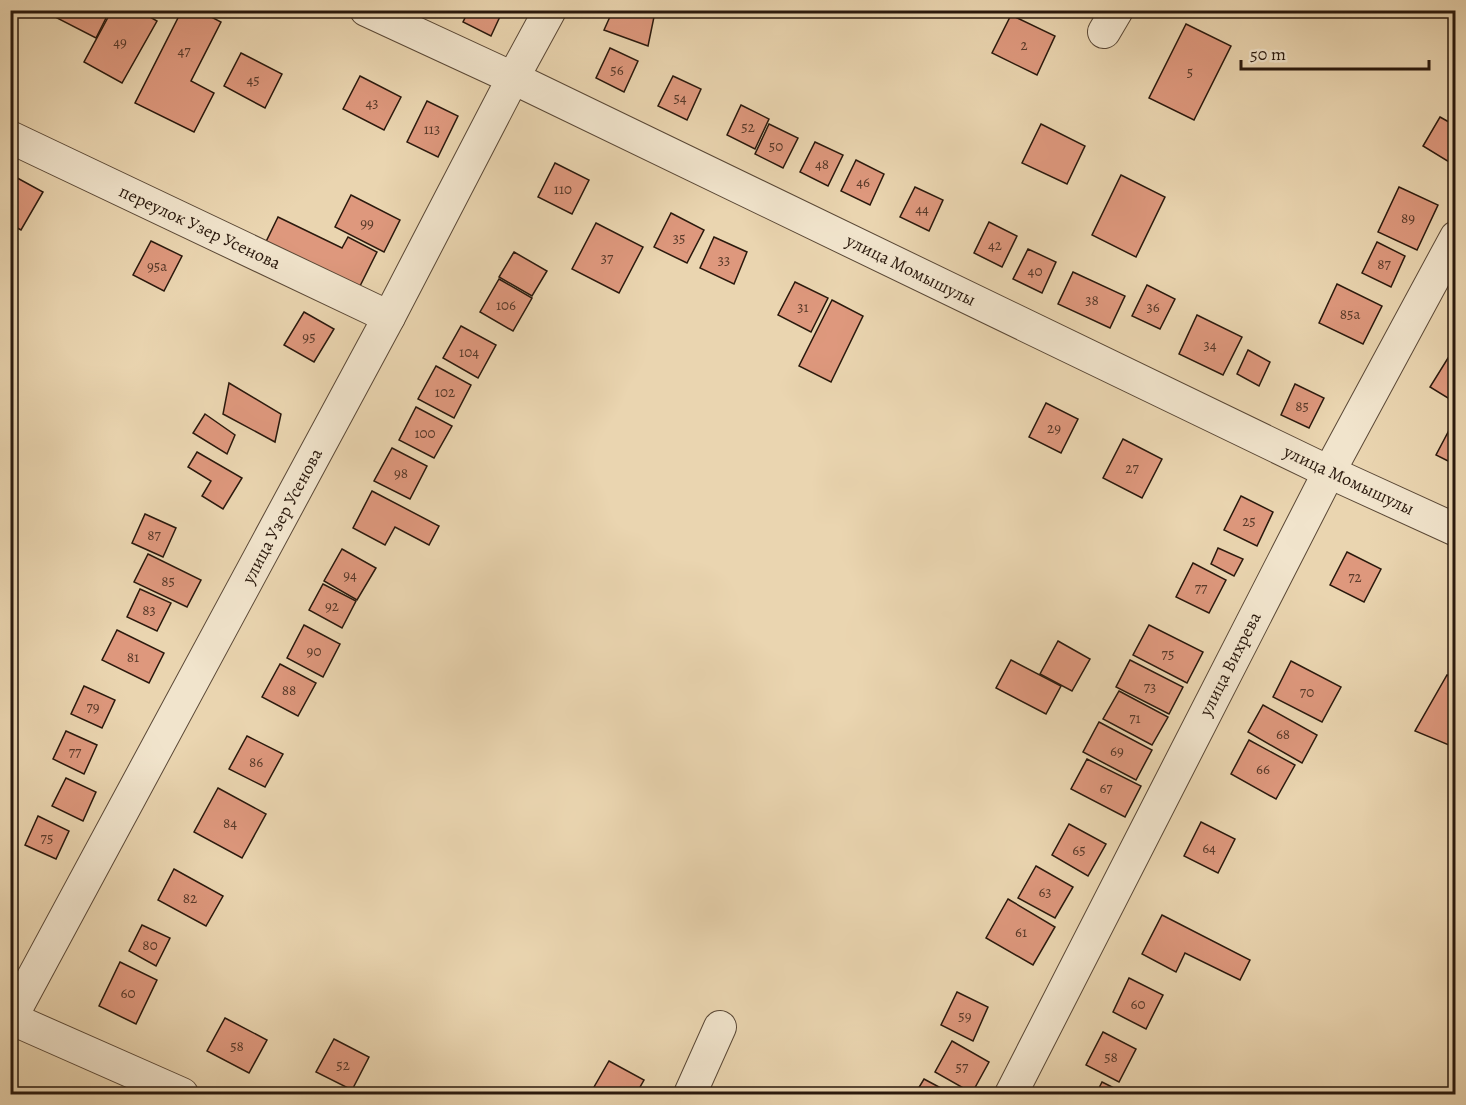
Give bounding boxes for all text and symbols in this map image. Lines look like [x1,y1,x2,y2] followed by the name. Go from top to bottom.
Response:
[113,32,127,52] house number: 49
[1241,33,1428,71] scale bar
[1020,35,1028,55] house number: 2
[177,41,191,61] house number: 47
[1250,42,1286,66] text: 50 m
[610,60,624,80] house number: 56
[1187,62,1193,82] house number: 5
[246,70,260,90] house number: 45
[673,88,687,108] house number: 54
[365,93,379,113] house number: 43
[741,117,755,137] house number: 52
[424,119,440,139] house number: 113
[769,136,783,156] house number: 50
[815,154,829,174] house number: 48
[856,172,870,192] house number: 46
[115,179,285,275] street label: переулок Узер Усенова
[554,179,572,199] house number: 110
[915,199,929,219] house number: 44
[1401,208,1415,228] house number: 89
[360,213,374,233] house number: 99
[673,228,685,248] house number: 35
[841,228,980,312] street label: улица Момышулы
[988,235,1002,255] house number: 42
[601,248,614,268] house number: 37
[718,250,730,270] house number: 33
[1377,254,1391,274] house number: 87
[147,256,167,276] house number: 95а
[1028,261,1042,281] house number: 40
[1085,290,1099,310] house number: 38
[496,295,516,315] house number: 106
[797,297,809,317] house number: 31
[1146,297,1160,317] house number: 36
[1340,304,1360,324] house number: 85а
[302,327,316,347] house number: 95
[1203,335,1217,355] house number: 34
[459,342,479,362] house number: 104
[435,382,455,402] house number: 102
[1295,396,1309,416] house number: 85
[1047,418,1061,438] house number: 29
[414,423,436,443] house number: 100
[1279,439,1418,521] street label: улица Момышулы
[236,443,328,589] street label: улица Узер Усенова
[1125,458,1139,478] house number: 27
[394,463,408,483] house number: 98
[1242,511,1256,531] house number: 25
[147,525,161,545] house number: 87
[343,565,357,585] house number: 94
[1348,567,1362,587] house number: 72
[161,571,175,591] house number: 85
[1195,578,1208,598] house number: 77
[325,596,339,616] house number: 92
[142,600,156,620] house number: 83
[1193,607,1267,721] street label: улица Вихрева
[307,641,321,661] house number: 90
[1162,644,1174,664] house number: 75
[127,647,139,667] house number: 81
[1144,677,1156,697] house number: 73
[282,680,296,700] house number: 88
[1300,682,1314,702] house number: 70
[86,697,100,717] house number: 79
[1129,708,1141,728] house number: 71
[1276,724,1290,744] house number: 68
[1110,741,1124,761] house number: 69
[69,742,82,762] house number: 77
[249,752,263,772] house number: 86
[1256,759,1270,779] house number: 66
[1099,778,1113,798] house number: 67
[223,813,237,833] house number: 84
[41,828,53,848] house number: 75
[1202,838,1216,858] house number: 64
[1072,840,1086,860] house number: 65
[1038,882,1052,902] house number: 63
[183,888,197,908] house number: 82
[1015,922,1027,942] house number: 61
[142,935,158,955] house number: 80
[121,983,135,1003] house number: 60
[1131,994,1145,1014] house number: 60
[958,1006,972,1026] house number: 59
[230,1036,244,1056] house number: 58
[1104,1047,1118,1067] house number: 58
[336,1055,350,1075] house number: 52
[956,1057,969,1077] house number: 57

